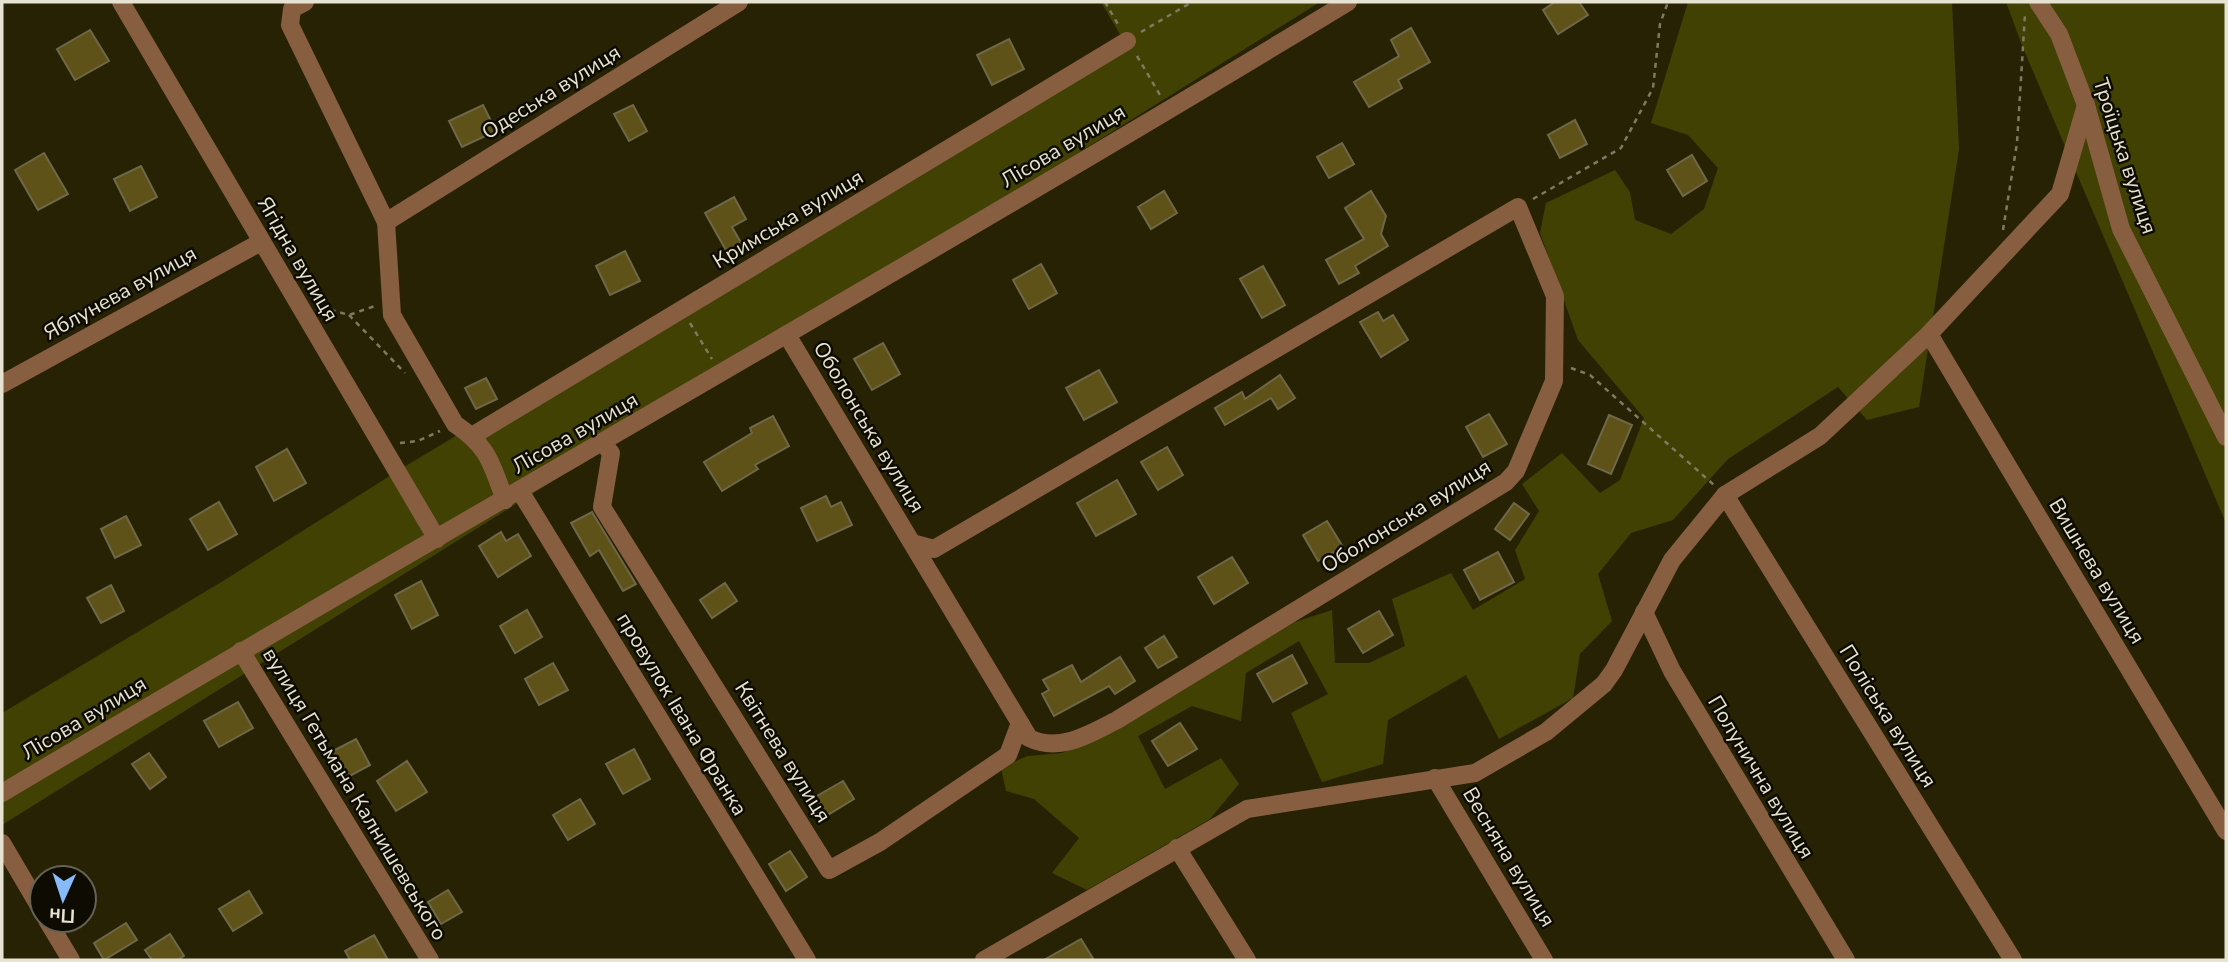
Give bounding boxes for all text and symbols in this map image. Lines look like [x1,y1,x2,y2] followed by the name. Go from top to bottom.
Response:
[476,38,626,146] street label: Одеська вулиця
[2087,75,2163,237] street label: Троїцька вулиця
[995,98,1131,194] street label: Лісова вулиця
[707,163,869,275] street label: Кримська вулиця
[251,191,345,327] street label: Ягідна вулиця
[39,239,201,347] street label: Яблунева вулиця
[807,336,931,518] street label: Оболонська вулиця
[507,386,643,480] street label: Лісова вулиця
[1316,452,1496,580] street label: Оболонська вулиця
[2042,493,2152,649] street label: Вишнева вулиця
[610,607,754,821] street label: провулок Івана Франка
[1833,639,1943,793] street label: Поліська вулиця
[256,642,454,946] street label: вулиця Гетьмана Калнишевського
[16,670,152,766] street label: Лісова вулиця
[728,676,838,828] street label: Квітнева вулиця
[1701,690,1821,864] street label: Полунична вулиця
[1456,782,1562,932] street label: Весняна вулиця
[28,864,98,934] north arrow
[48,901,76,929] text: Пн

